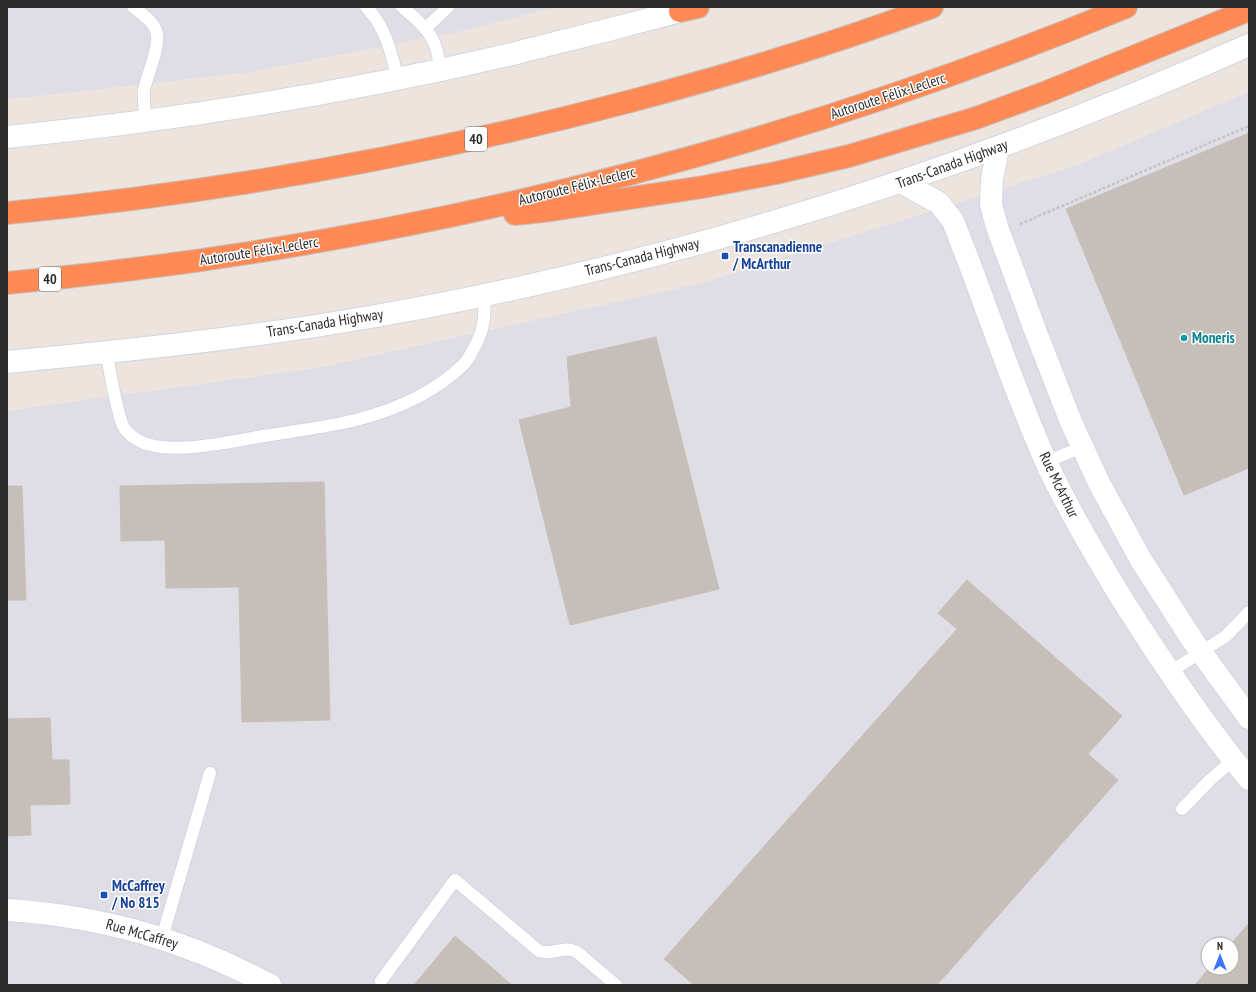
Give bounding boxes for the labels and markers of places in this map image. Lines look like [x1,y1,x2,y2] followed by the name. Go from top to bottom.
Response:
[732,237,822,273] place label: Transcanadienne / McArthur
[720,251,730,261] marker: Transcanadienne / McArthur
[1192,328,1235,347] place label: Moneris
[1179,333,1189,343] marker: Moneris
[111,876,166,912] place label: McCaffrey / No 815
[99,890,109,900] marker: McCaffrey / No 815

